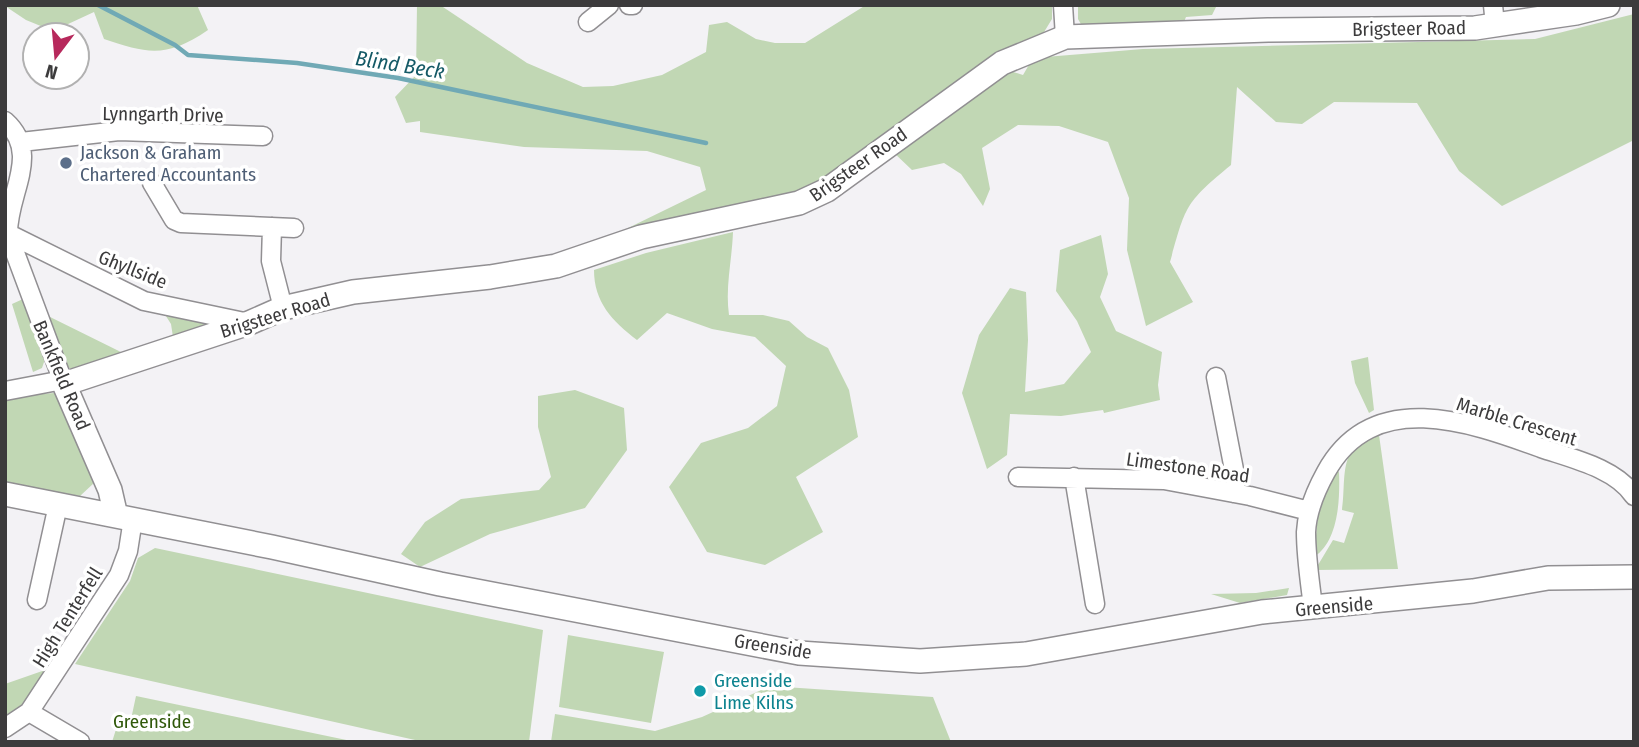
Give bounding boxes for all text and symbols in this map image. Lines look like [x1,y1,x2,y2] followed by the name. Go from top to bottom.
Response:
[1352,16,1466,41] street label: Brigsteer Road
[21,21,91,91] north arrow
[353,45,447,85] water label: Blind Beck
[43,59,60,84] text: N
[102,102,224,127] street label: Lynngarth Drive
[805,122,912,206] street label: Brigsteer Road
[80,141,256,186] place label: Jackson & Graham Chartered Accountants
[58,155,74,171] marker: Jackson & Graham Chartered Accountants
[95,245,170,294] street label: Ghyllside
[217,288,333,343] street label: Brigsteer Road
[28,317,95,433] street label: Bankfield Road
[1454,392,1581,451] street label: Marble Crescent
[1125,447,1251,488] street label: Limestone Road
[28,563,107,672] street label: High Tenterfell
[1294,592,1374,621] street label: Greenside
[732,629,813,664] street label: Greenside
[714,669,794,714] place label: Greenside Lime Kilns
[692,683,708,699] marker: Greenside Lime Kilns
[113,710,191,733] park label: Greenside

